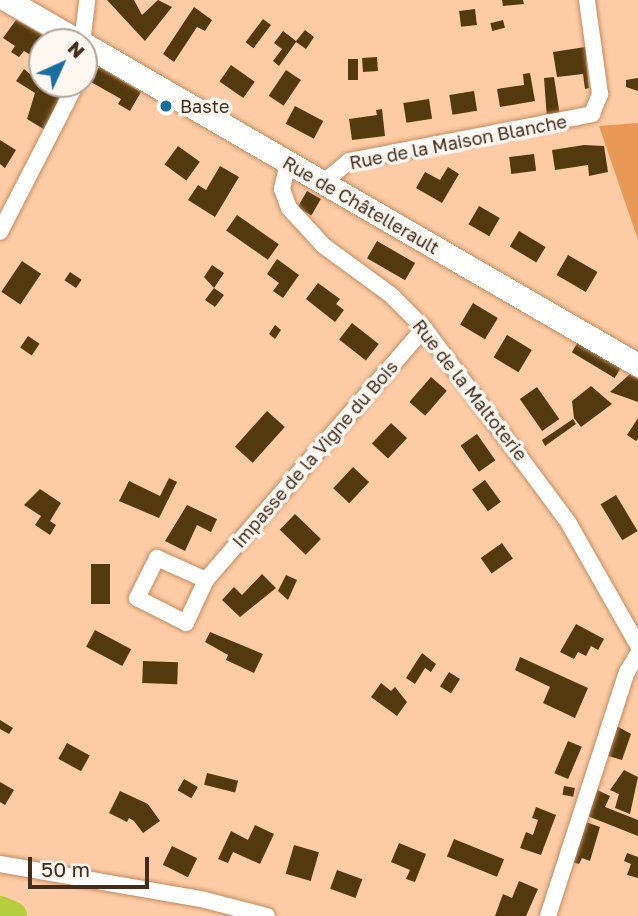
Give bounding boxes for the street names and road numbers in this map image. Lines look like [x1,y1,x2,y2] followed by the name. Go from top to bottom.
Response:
[348,110,568,174] street label: Rue de la Maison Blanche
[279,151,443,259] street label: Rue de Châtellerault
[408,315,532,465] street label: Rue de la Maltoterie
[228,356,402,552] street label: Impasse de la Vigne du Bois

